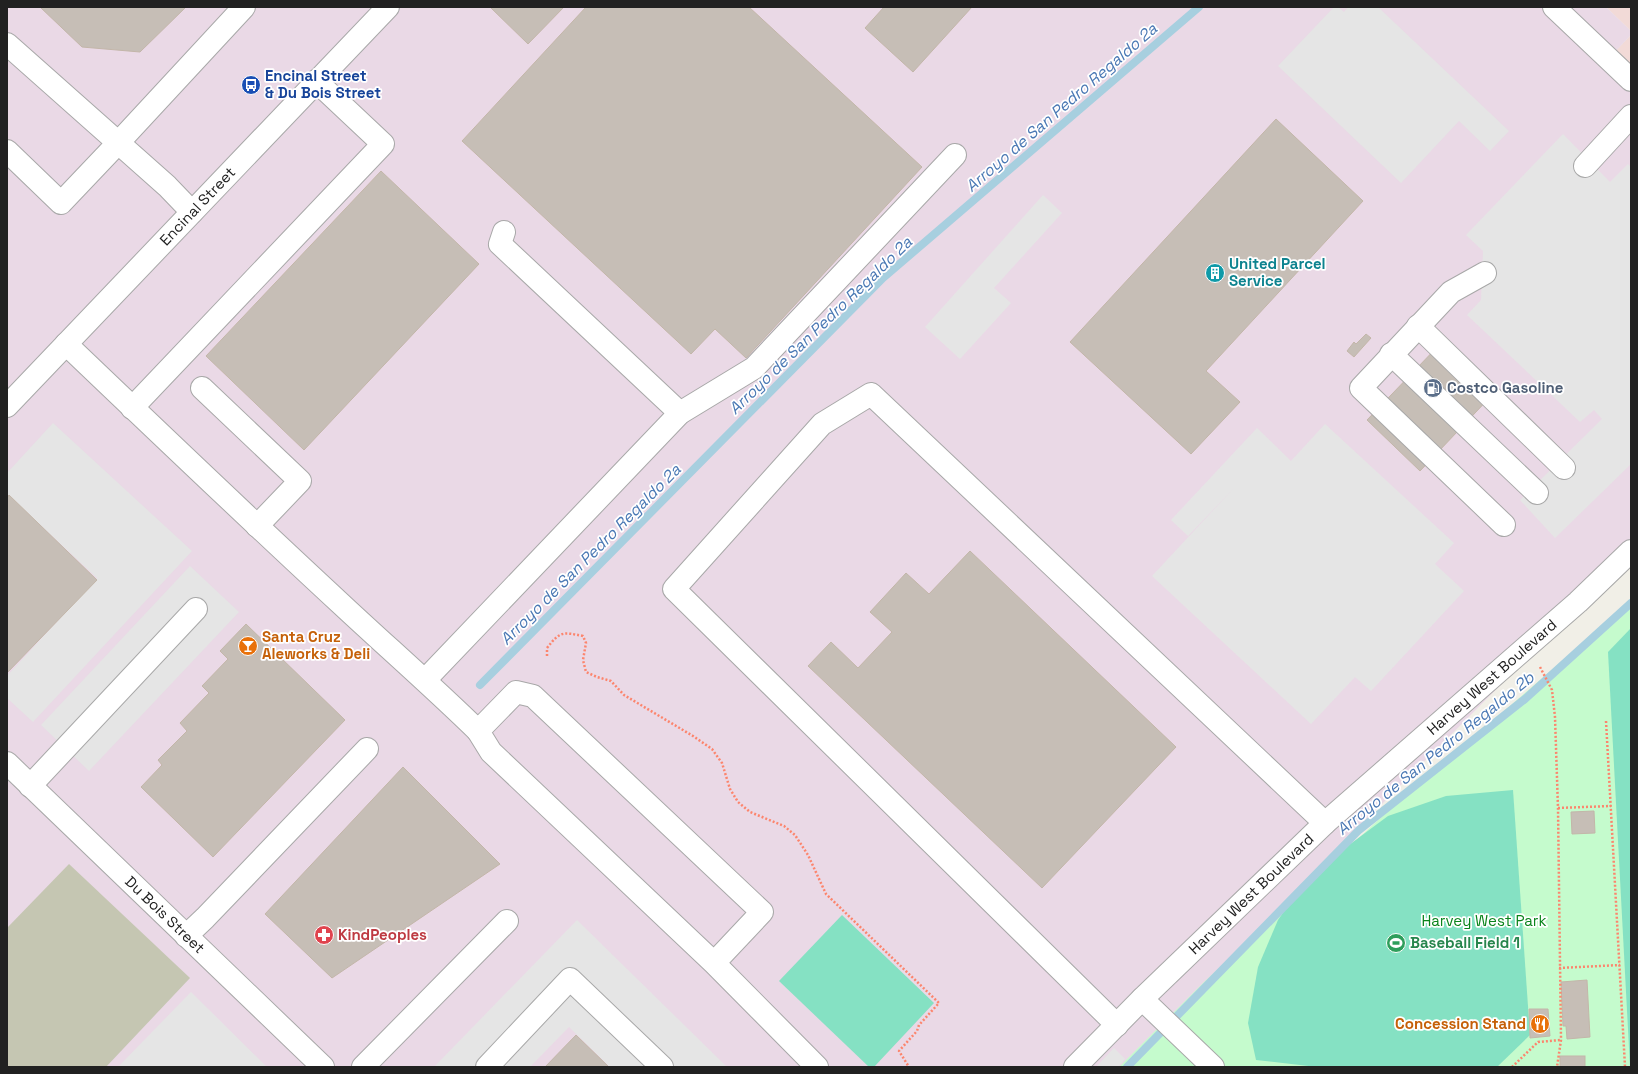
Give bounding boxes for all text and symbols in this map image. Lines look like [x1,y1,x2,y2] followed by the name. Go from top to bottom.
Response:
[961,18,1162,196] water label: Arroyo de San Pedro Regaldo 2a
[265,66,381,102] place label: Encinal Street & Du Bois Street
[240,74,262,96] bus stop icon: Encinal Street & Du Bois Street
[155,163,239,249] street label: Encinal Street
[724,231,917,419] water label: Arroyo de San Pedro Regaldo 2a
[1229,254,1326,290] place label: United Parcel Service
[1204,262,1226,284] building icon: United Parcel Service
[1422,377,1444,399] fuel station icon: Costco Gasoline
[1447,378,1564,397] place label: Costco Gasoline
[495,459,686,649] water label: Arroyo de San Pedro Regaldo 2a
[1423,615,1560,739] street label: Harvey West Boulevard
[262,627,370,663] place label: Santa Cruz Aleworks & Deli
[237,635,259,657] bar icon: Santa Cruz Aleworks & Deli
[1332,667,1539,840] water label: Arroyo de San Pedro Regaldo 2b
[1184,829,1317,958] street label: Harvey West Boulevard
[121,872,209,957] street label: Du Bois Street
[1421,911,1547,930] park label: Harvey West Park
[313,924,335,946] pharmacy icon: KindPeoples
[338,925,427,944] place label: KindPeoples
[1385,932,1407,954] sports icon: Baseball Field 1
[1410,933,1520,952] place label: Baseball Field 1
[1529,1013,1551,1035] restaurant icon: Concession Stand
[1395,1014,1526,1033] place label: Concession Stand

